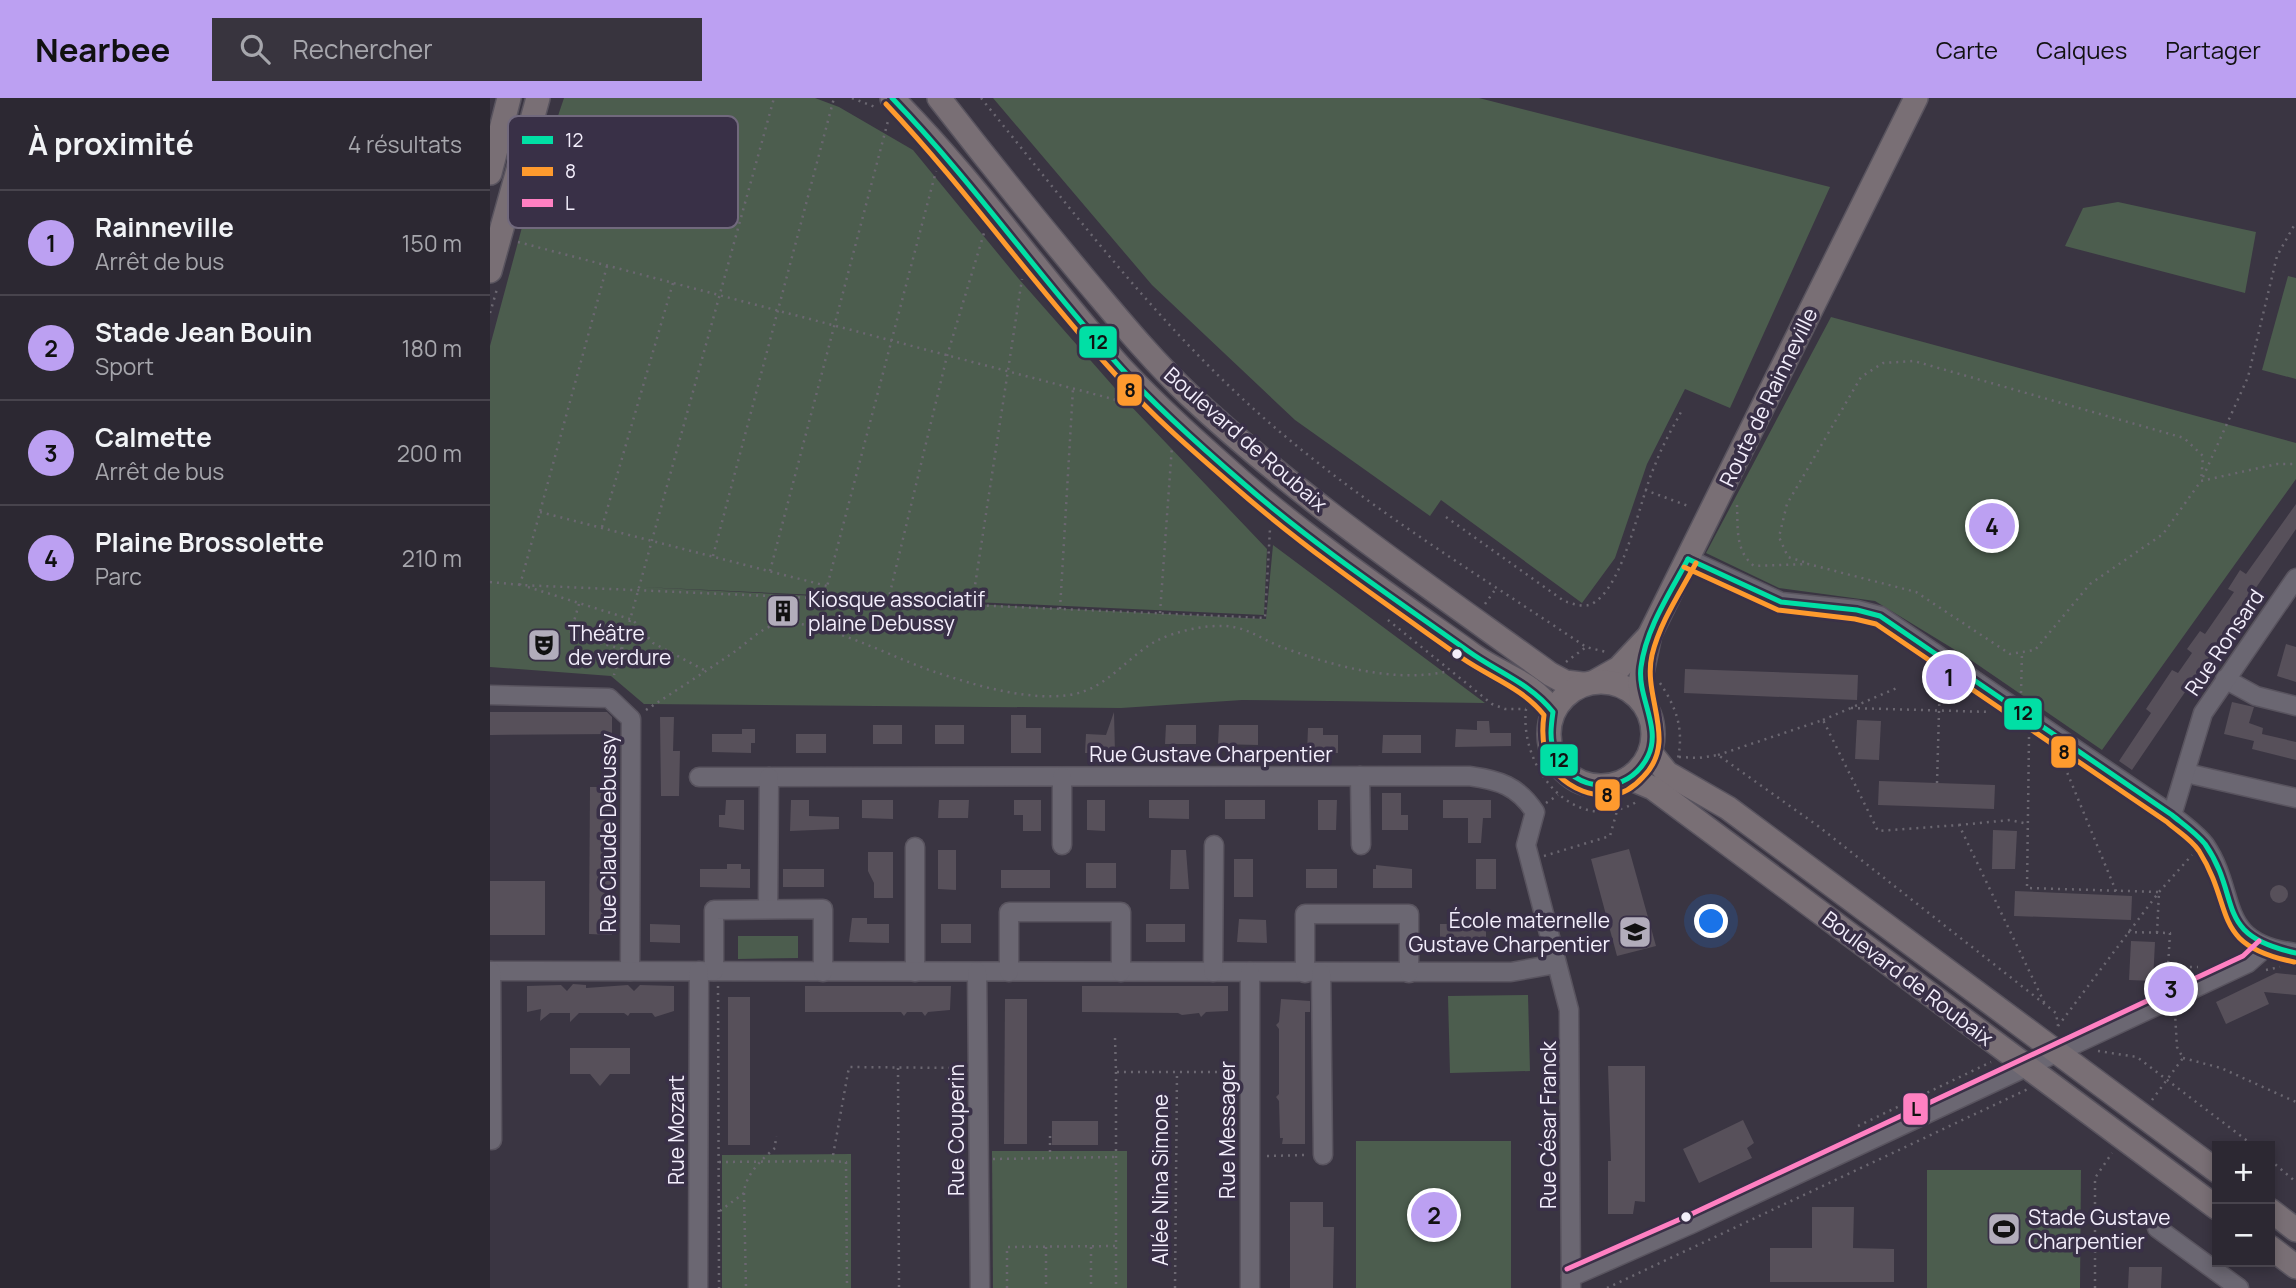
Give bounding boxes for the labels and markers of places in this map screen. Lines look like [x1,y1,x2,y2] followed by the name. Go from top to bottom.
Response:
[1969,500,2015,552] pin: 4
[808,585,985,637] place label: Kiosque associatif plaine Debussy
[764,592,802,630] building icon: Kiosque associatif plaine Debussy
[568,619,671,671] place label: Théâtre de verdure
[525,626,563,664] theatre icon: Théâtre de verdure
[1450,647,1464,661] unlabelled marker
[1926,651,1972,703] pin: 1
[1409,906,1610,958] place label: École maternelle Gustave Charpentier
[1616,913,1654,951] school or university icon: École maternelle Gustave Charpentier
[2148,963,2194,1015] pin: 3
[1411,1189,1457,1241] pin: 2
[2028,1203,2170,1255] place label: Stade Gustave Charpentier
[1679,1210,1693,1224] unlabelled marker
[1985,1210,2023,1248] sports icon: Stade Gustave Charpentier

